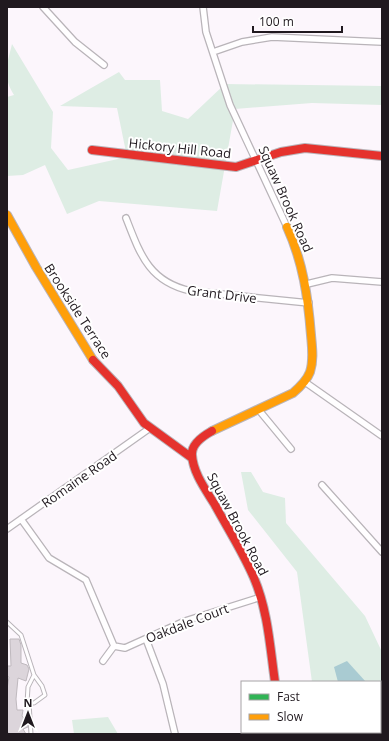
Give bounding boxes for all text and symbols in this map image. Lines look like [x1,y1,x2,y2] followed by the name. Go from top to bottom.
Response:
[253,8,342,34] scale bar
[259,13,294,30] text: 100 m
[128,134,232,162] street label: Hickory Hill Road
[255,143,317,255] street label: Squaw Brook Road
[40,260,116,362] street label: Brookside Terrace
[186,281,258,307] street label: Grant Drive
[38,446,120,512] street label: Romaine Road
[203,469,273,579] street label: Squaw Brook Road
[143,599,231,647] street label: Oakdale Court
[241,681,381,733] legend
[277,688,300,705] text: Fast
[8,693,48,733] north arrow
[24,695,32,710] text: N
[277,708,304,725] text: Slow

